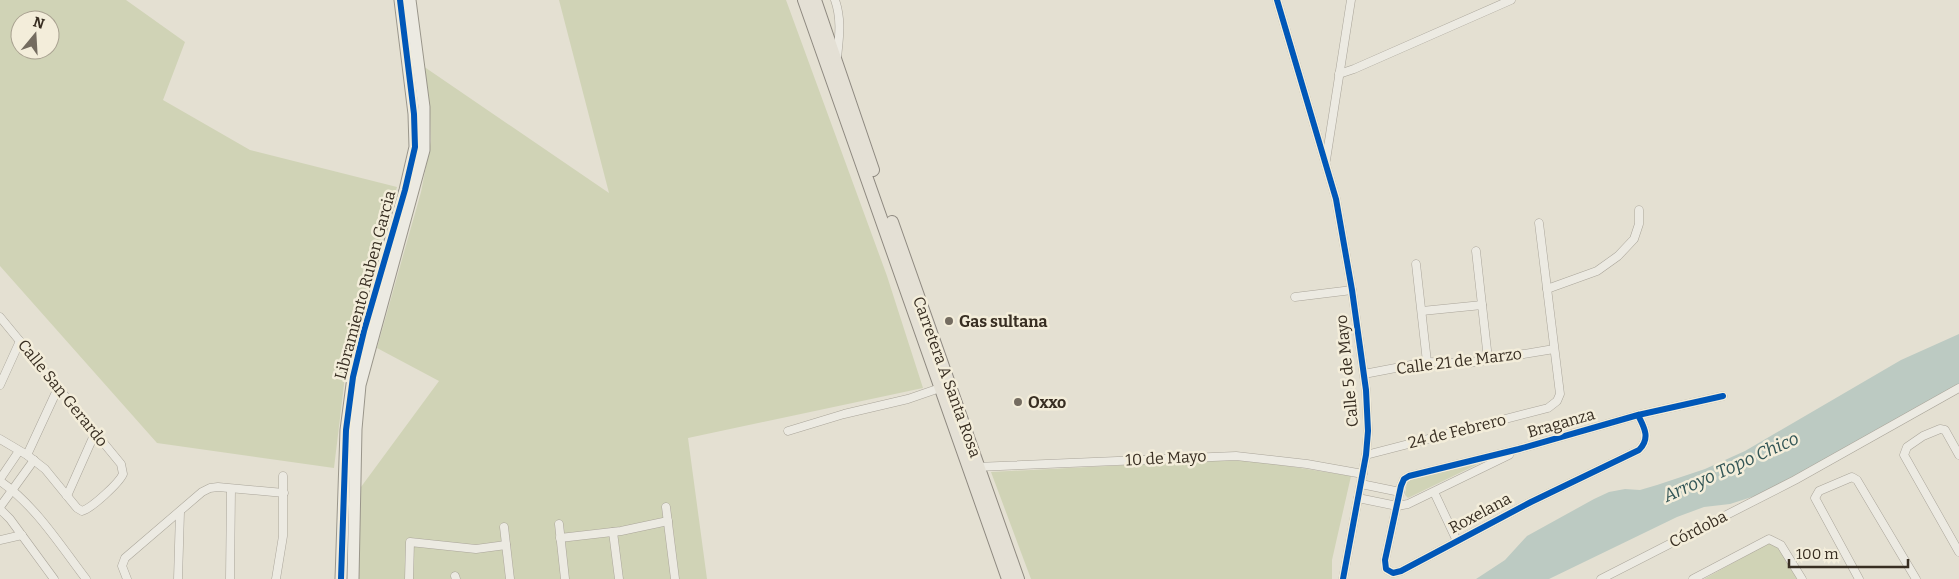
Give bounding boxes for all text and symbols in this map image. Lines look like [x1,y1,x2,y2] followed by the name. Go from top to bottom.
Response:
[10,10,60,60] north arrow
[31,13,47,33] text: N
[331,188,399,381] street label: Libramiento Ruben Garcia
[909,294,985,460] street label: Carretera A Santa Rosa
[959,312,1047,331] place label: Gas sultana
[1332,314,1362,428] street label: Calle 5 de Mayo
[943,315,955,327] marker: Gas sultana
[14,336,112,450] street label: Calle San Gerardo
[1395,344,1523,378] street label: Calle 21 de Marzo
[1028,393,1066,412] place label: Oxxo
[1012,396,1024,408] marker: Oxxo
[1525,404,1597,442] street label: Braganza
[1406,410,1508,452] street label: 24 de Febrero
[1659,427,1802,507] water label: Arroyo Topo Chico
[1125,446,1207,470] street label: 10 de Mayo
[1446,489,1515,537] street label: Roxelana
[1666,506,1730,552] street label: Córdoba
[1789,536,1908,568] scale bar
[1796,545,1839,563] text: 100 m

